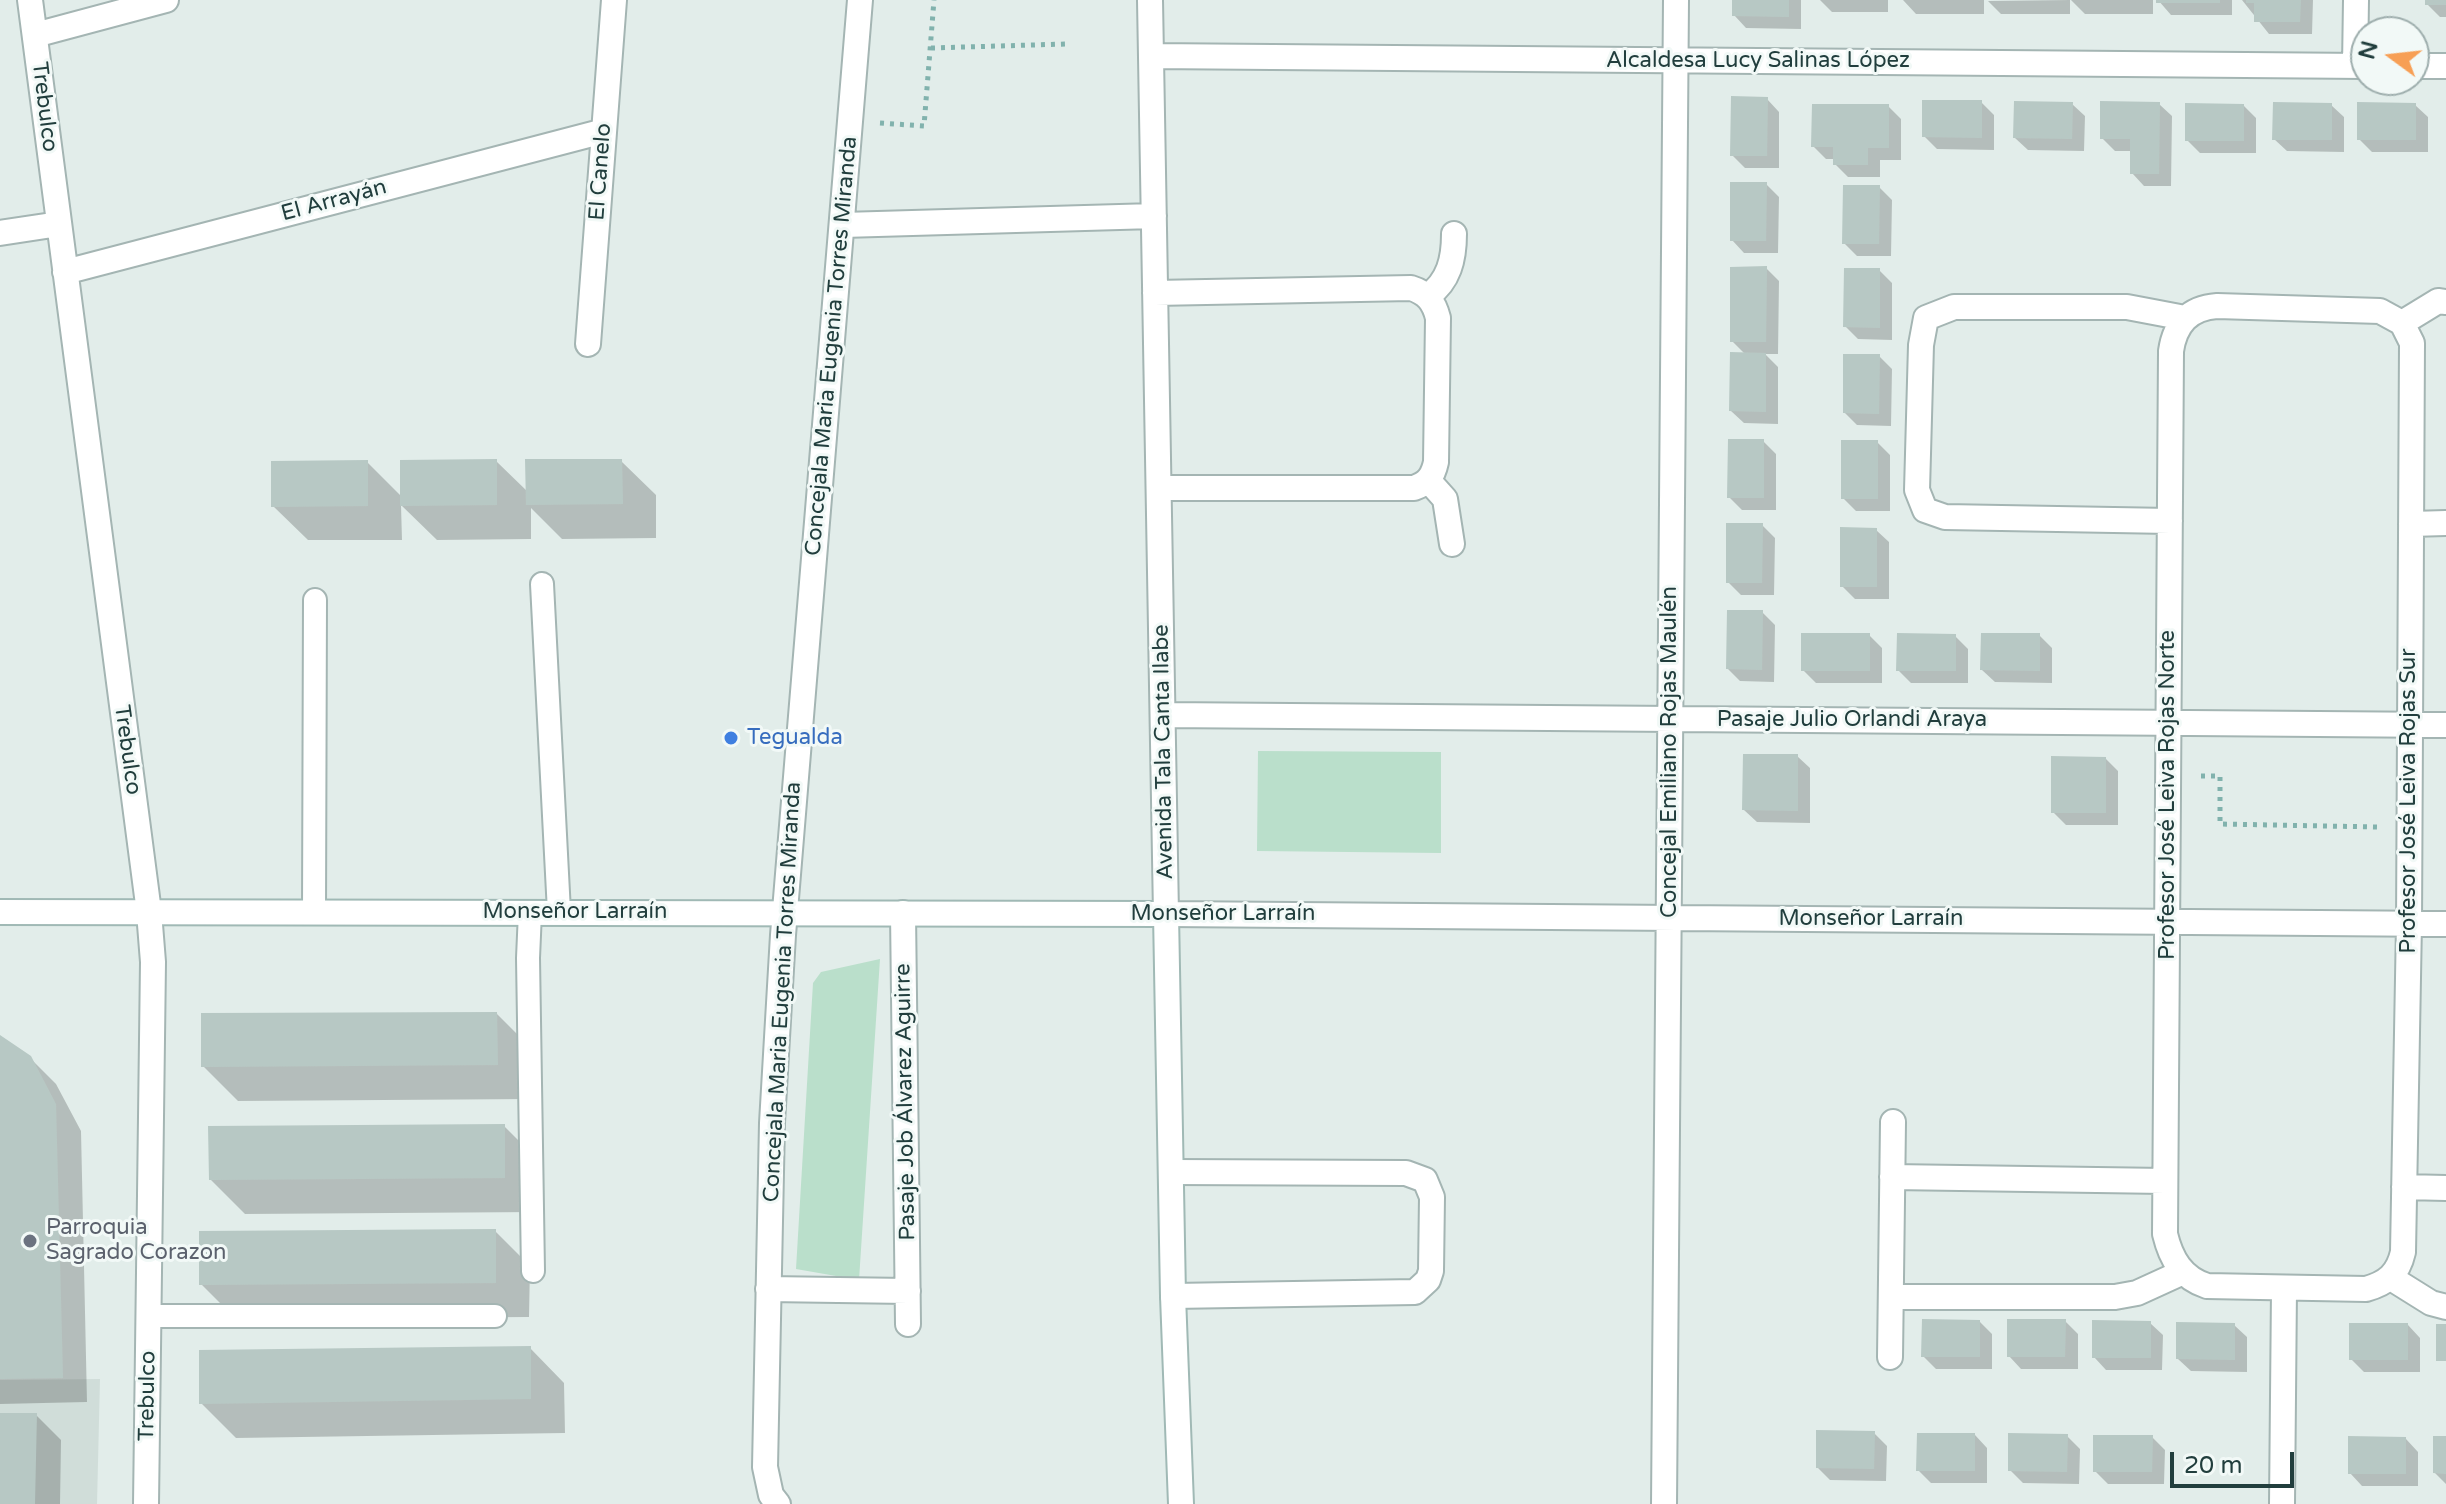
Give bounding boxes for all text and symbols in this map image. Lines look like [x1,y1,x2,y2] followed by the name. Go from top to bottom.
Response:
[2350,16,2430,96] north arrow
[2354,38,2384,62] text: N
[1606,48,1910,74] street label: Alcaldesa Lucy Salinas López
[25,61,63,153] street label: Trebulco
[584,122,618,222] street label: El Canelo
[801,135,863,557] street label: Concejala Maria Eugenia Torres Miranda
[278,174,390,228] street label: El Arrayán
[1657,586,1683,918] street label: Concejal Emiliano Rojas Maulén
[1149,624,1179,880] street label: Avenida Tala Canta Ilabe
[2155,630,2181,960] street label: Profesor José Leiva Rojas Norte
[2396,648,2422,954] street label: Profesor José Leiva Rojas Sur
[108,703,146,797] street label: Trebulco
[1717,707,1987,733] street label: Pasaje Julio Orlandi Araya
[747,725,843,751] place label: Tegualda
[722,729,740,747] marker: Tegualda
[759,781,807,1203] street label: Concejala Maria Eugenia Torres Miranda
[483,899,667,925] street label: Monseñor Larraín
[1131,901,1315,927] street label: Monseñor Larraín
[1779,906,1963,932] street label: Monseñor Larraín
[890,963,922,1241] street label: Pasaje Job Álvarez Aguirre
[46,1215,226,1266] place label: Parroquia Sagrado Corazon
[21,1232,39,1250] marker: Parroquia Sagrado Corazon
[134,1351,162,1441] street label: Trebulco
[2174,1436,2298,1486] scale bar
[2184,1451,2242,1480] text: 20 m

